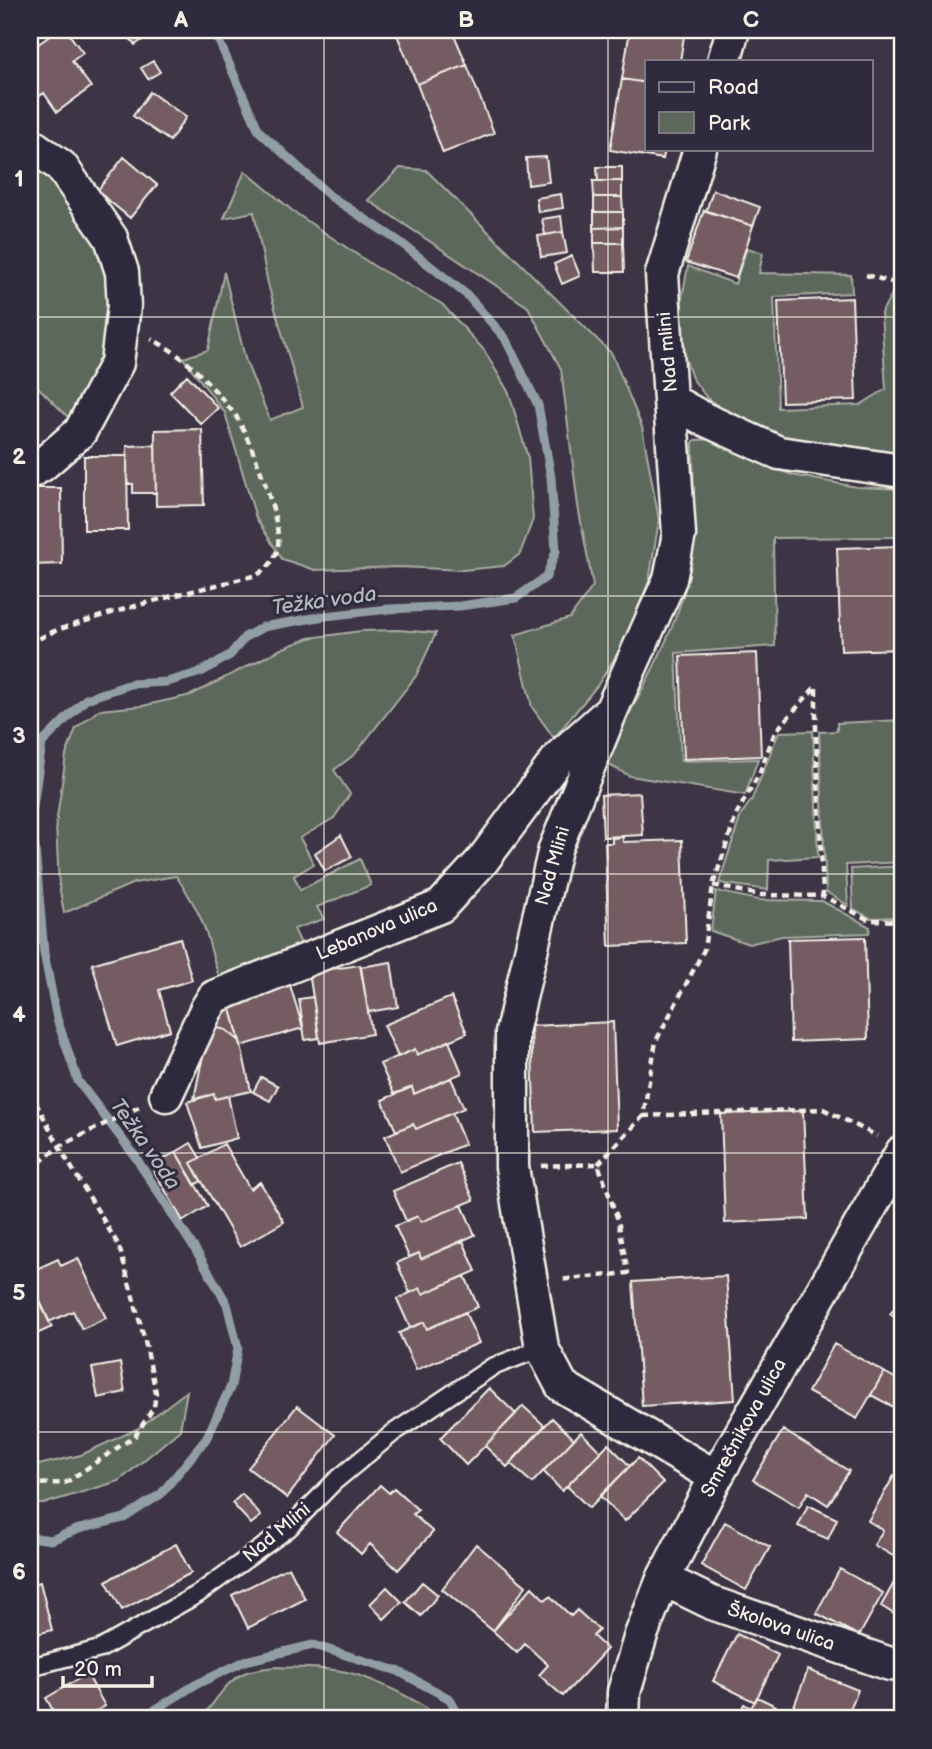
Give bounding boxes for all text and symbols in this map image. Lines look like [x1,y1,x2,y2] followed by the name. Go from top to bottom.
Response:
[173,6,189,34] text: A
[458,6,474,34] text: B
[743,6,759,34] text: C
[645,60,872,150] legend
[708,75,759,100] text: Road
[708,111,751,136] text: Park
[14,165,24,193] text: 1
[653,311,683,393] street label: Nad mlini
[12,443,26,471] text: 2
[270,581,378,621] water label: Težka voda
[12,722,26,750] text: 3
[531,824,575,908] street label: Nad Mlini
[313,894,441,966] street label: Lebanova ulica
[12,1001,26,1029] text: 4
[104,1094,186,1194] water label: Težka voda
[12,1279,26,1307] text: 5
[696,1355,792,1501] street label: Smrečnikova ulica
[238,1498,316,1568] street label: Nad Mlini
[12,1558,26,1586] text: 6
[724,1598,838,1656] street label: Školova ulica
[63,1644,152,1688] scale bar
[74,1657,122,1682] text: 20 m

